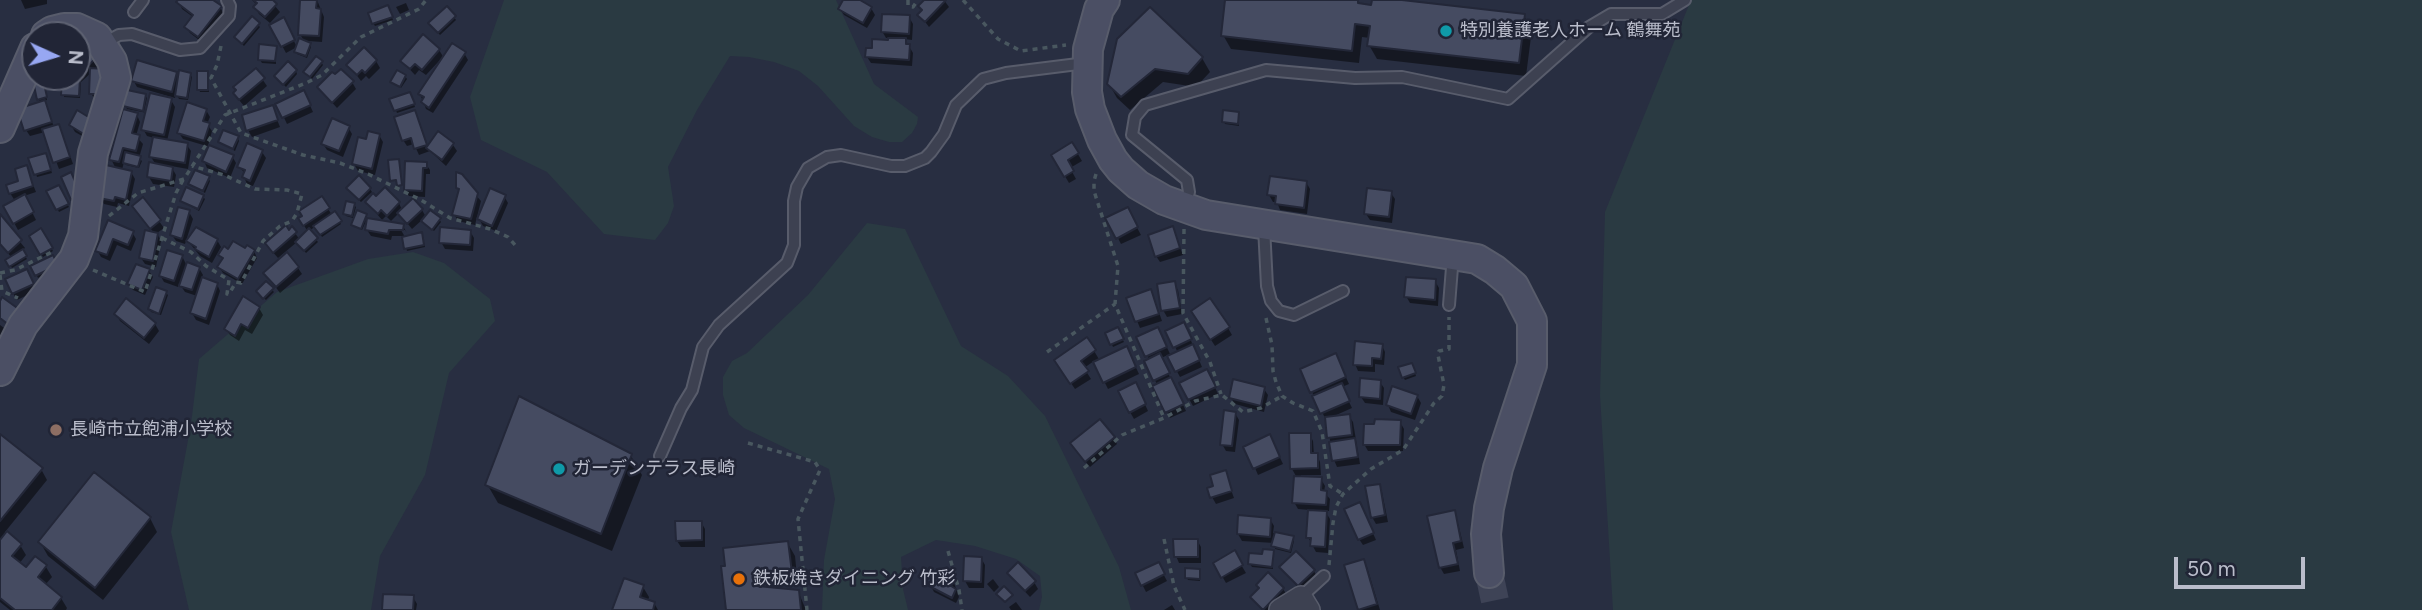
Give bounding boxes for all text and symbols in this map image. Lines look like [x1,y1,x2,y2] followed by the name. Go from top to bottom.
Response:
[1460,20,1680,42] place label: 特別養護老人ホーム 鶴舞苑
[21,21,91,91] north arrow
[1438,23,1454,39] marker: 特別養護老人ホーム 鶴舞苑
[63,49,87,65] text: N
[70,419,232,441] place label: 長崎市立飽浦小学校
[48,422,64,438] marker: 長崎市立飽浦小学校
[573,458,735,480] place label: ガーデンテラス長崎
[551,461,567,477] marker: ガーデンテラス長崎
[2177,544,2308,588] scale bar
[2187,556,2236,581] text: 50 m
[753,568,955,590] place label: 鉄板焼きダイニング 竹彩
[731,571,747,587] marker: 鉄板焼きダイニング 竹彩

